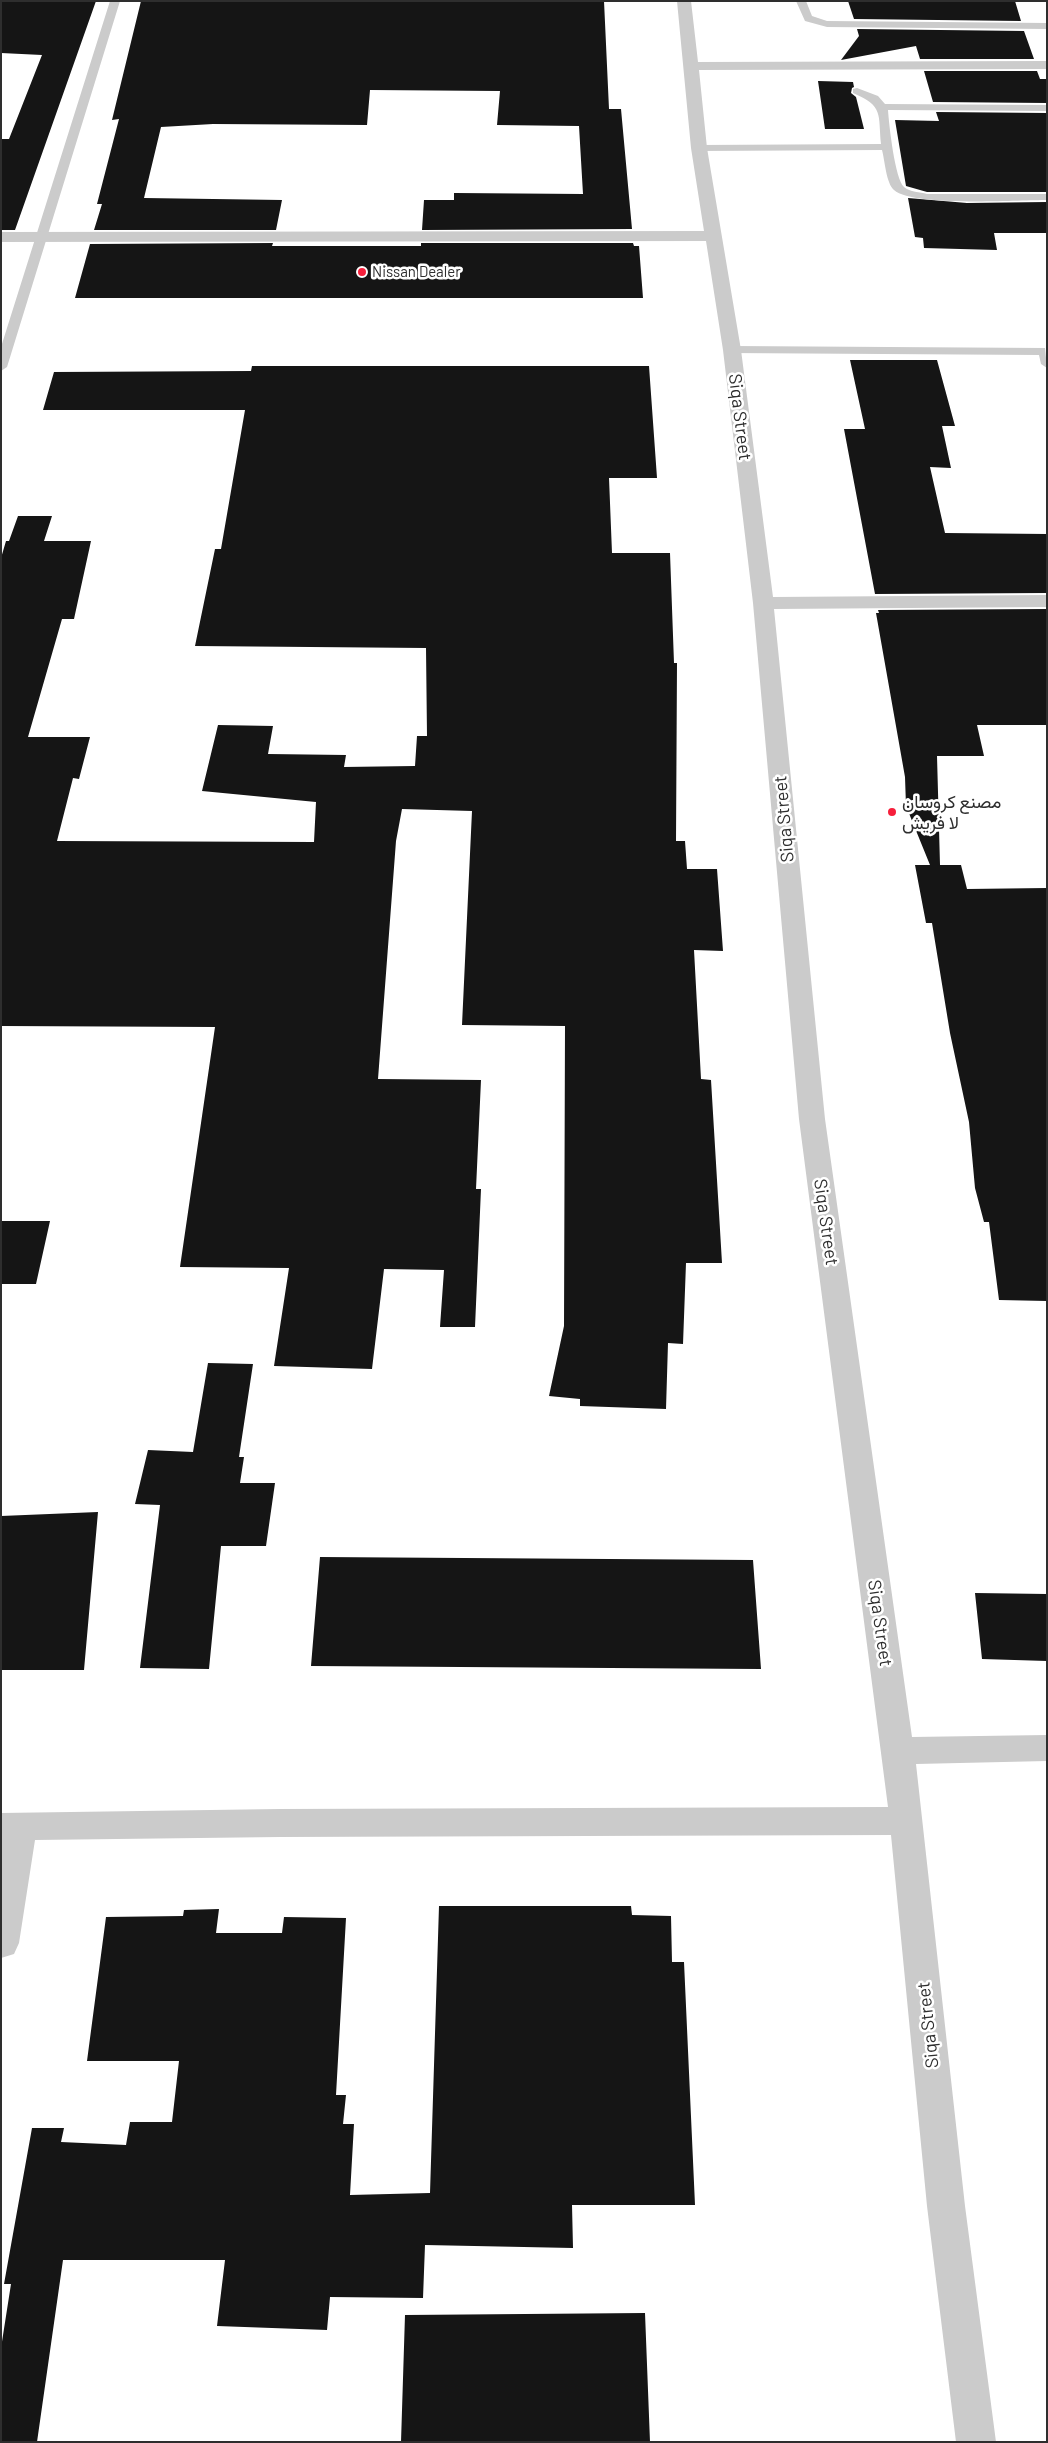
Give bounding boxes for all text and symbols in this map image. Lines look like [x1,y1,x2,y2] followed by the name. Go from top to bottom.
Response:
[372,263,461,281] place label: Nissan Dealer
[356,266,368,278] marker: Nissan Dealer
[724,373,756,461] street label: Siqa Street
[769,775,799,863] street label: Siqa Street
[902,791,1001,834] place label: مصنع كروسان لا فريش
[886,806,898,818] marker: مصنع كروسان لا فريش
[809,1177,843,1267] street label: Siqa Street
[863,1578,897,1668] street label: Siqa Street
[913,1981,943,2069] street label: Siqa Street

